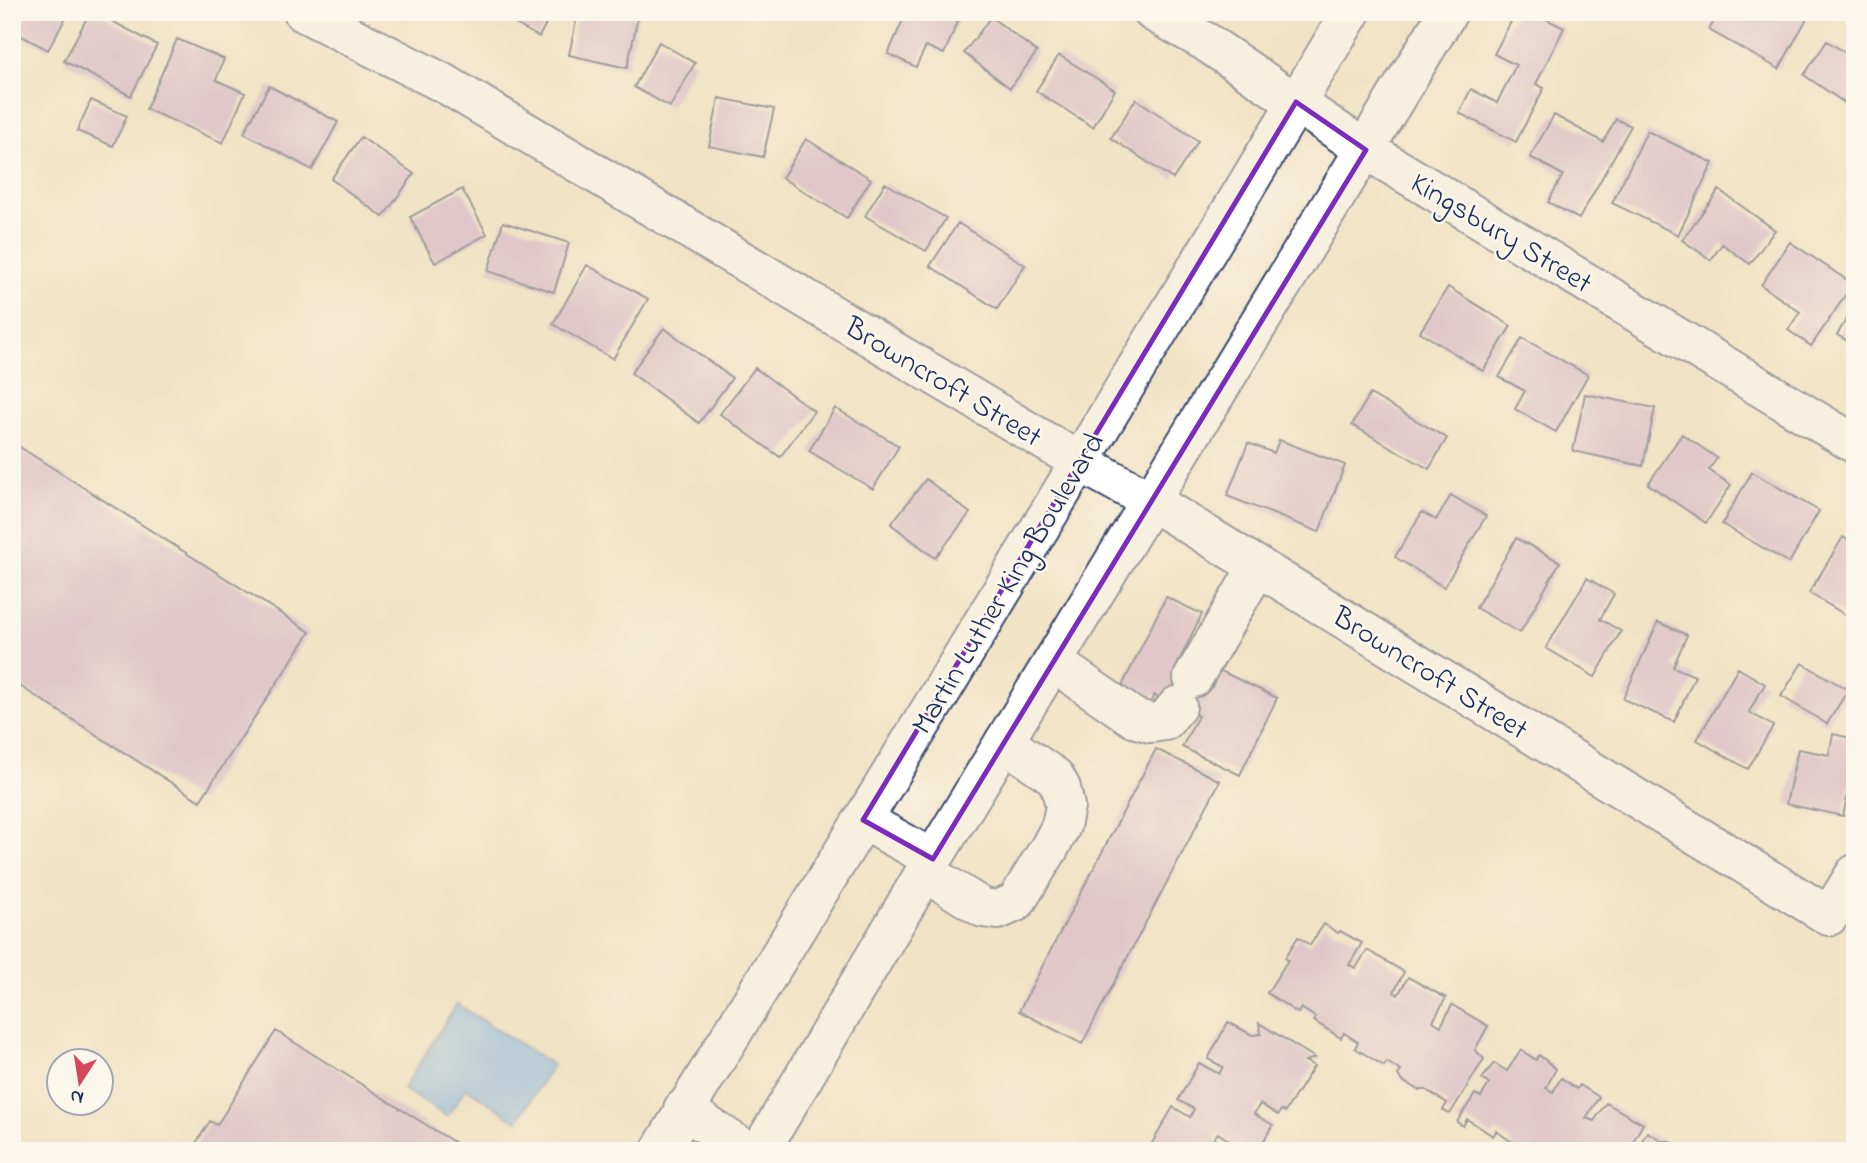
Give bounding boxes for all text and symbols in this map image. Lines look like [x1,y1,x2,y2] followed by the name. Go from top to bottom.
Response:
[1401,163,1600,306] street label: Kingsbury Street
[834,307,1050,460] street label: Browncroft Street
[902,425,1117,744] street label: Martin Luther King Boulevard
[1322,596,1536,752] street label: Browncroft Street
[46,1048,116,1118] north arrow
[68,1082,86,1111] text: N

